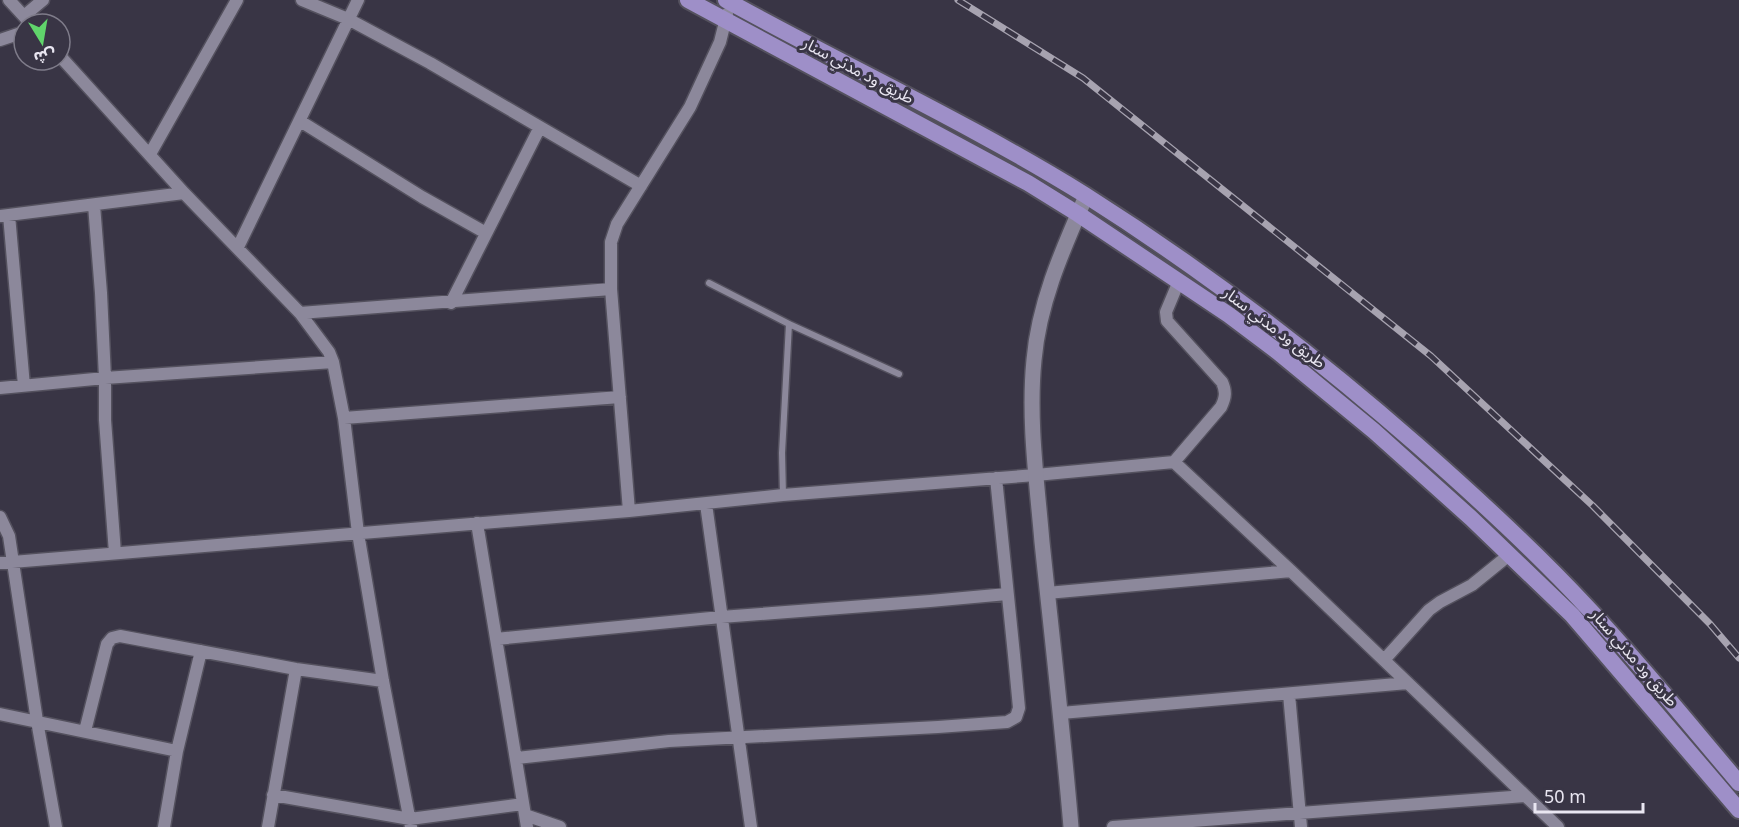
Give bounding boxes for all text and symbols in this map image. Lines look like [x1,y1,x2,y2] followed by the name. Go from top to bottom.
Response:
[12,12,72,72] north arrow
[795,27,921,115] street label: طريق ود مدني سنار
[31,37,59,75] text: ش
[1214,277,1334,379] street label: طريق ود مدني سنار
[1580,600,1687,716] street label: طريق ود مدني سنار
[1535,776,1643,814] scale bar
[1544,778,1586,816] text: 50 m

